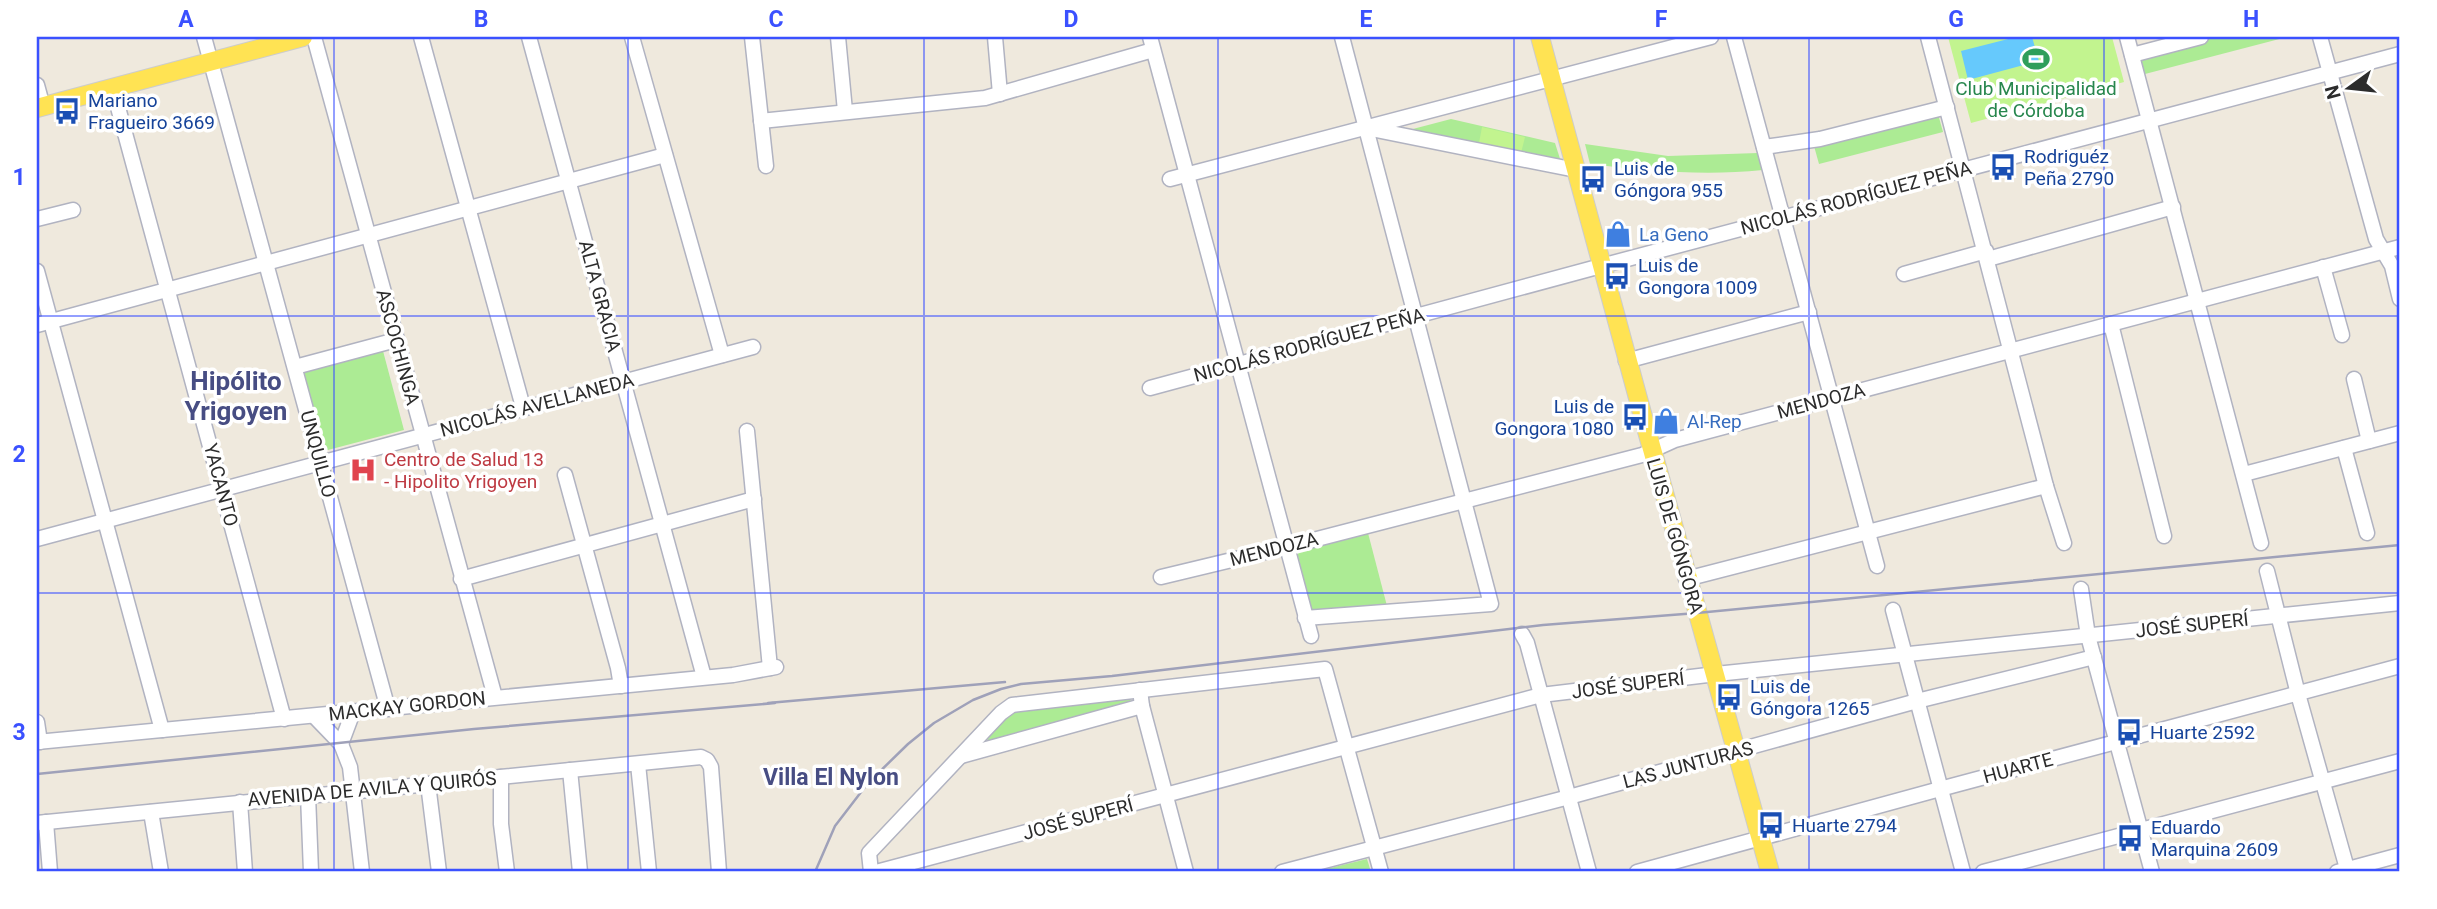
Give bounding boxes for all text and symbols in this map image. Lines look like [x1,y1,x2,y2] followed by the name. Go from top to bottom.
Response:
[178,6,194,33] text: A
[474,6,488,33] text: B
[768,6,784,33] text: C
[1064,6,1078,33] text: D
[1360,6,1373,33] text: E
[1655,6,1668,33] text: F
[1948,6,1964,33] text: G
[2243,6,2259,33] text: H
[2021,44,2051,74] sports icon: Club Municipalidad de Córdoba
[2314,52,2384,122] north arrow
[1955,77,2117,122] place label: Club Municipalidad de Córdoba
[2320,83,2346,102] text: N
[88,89,215,134] place label: Mariano Fragueiro 3669
[52,96,82,126] bus stop icon: Mariano Fragueiro 3669
[2024,145,2114,190] place label: Rodriguéz Peña 2790
[1988,152,2018,182] bus stop icon: Rodriguéz Peña 2790
[1738,156,1975,240] street label: NICOLÁS RODRÍGUEZ PEÑA
[1614,157,1723,202] place label: Luis de Góngora 955
[12,164,26,191] text: 1
[1578,164,1608,194] bus stop icon: Luis de Góngora 955
[1603,219,1633,249] shop icon: La Geno
[1639,223,1709,246] place label: La Geno
[574,238,626,355] street label: ALTA GRACIA
[1638,254,1758,299] place label: Luis de Gongora 1009
[1602,261,1632,291] bus stop icon: Luis de Gongora 1009
[371,287,425,408] street label: ASCOCHINGA
[1191,303,1428,387] street label: NICOLÁS RODRÍGUEZ PEÑA
[185,366,287,426] district label: Hipólito Yrigoyen
[438,368,637,442] street label: NICOLÁS AVELLANEDA
[1774,378,1868,424] street label: MENDOZA
[1494,395,1614,440] place label: Luis de Gongora 1080
[1620,402,1650,432] bus stop icon: Luis de Gongora 1080
[1651,406,1681,436] shop icon: Al-Rep
[295,408,341,500] street label: UNQUILLO
[1687,410,1742,433] place label: Al-Rep
[12,441,26,468] text: 2
[199,441,243,529] street label: YACANTO
[384,448,544,493] place label: Centro de Salud 13 - Hipolito Yrigoyen
[348,455,378,485] hospital icon: Centro de Salud 13 - Hipolito Yrigoyen
[1642,456,1708,617] street label: LUIS DE GÓNGORA
[1227,527,1321,571] street label: MENDOZA
[2134,608,2251,642] street label: JOSÉ SUPERÍ
[1570,667,1687,703] street label: JOSÉ SUPERÍ
[1750,675,1870,720] place label: Luis de Góngora 1265
[1714,682,1744,712] bus stop icon: Luis de Góngora 1265
[327,686,487,726] street label: MACKAY GORDON
[2114,717,2144,747] bus stop icon: Huarte 2592
[12,719,26,746] text: 3
[2150,721,2255,744] place label: Huarte 2592
[1620,737,1756,793] street label: LAS JUNTURAS
[1981,748,2056,788] street label: HUARTE
[763,764,899,791] district label: Villa El Nylon
[247,767,497,811] street label: AVENIDA DE AVILA Y QUIRÓS
[1020,793,1137,845] street label: JOSÉ SUPERÍ
[1756,810,1786,840] bus stop icon: Huarte 2794
[1792,814,1897,837] place label: Huarte 2794
[2151,816,2278,861] place label: Eduardo Marquina 2609
[2115,823,2145,853] bus stop icon: Eduardo Marquina 2609

